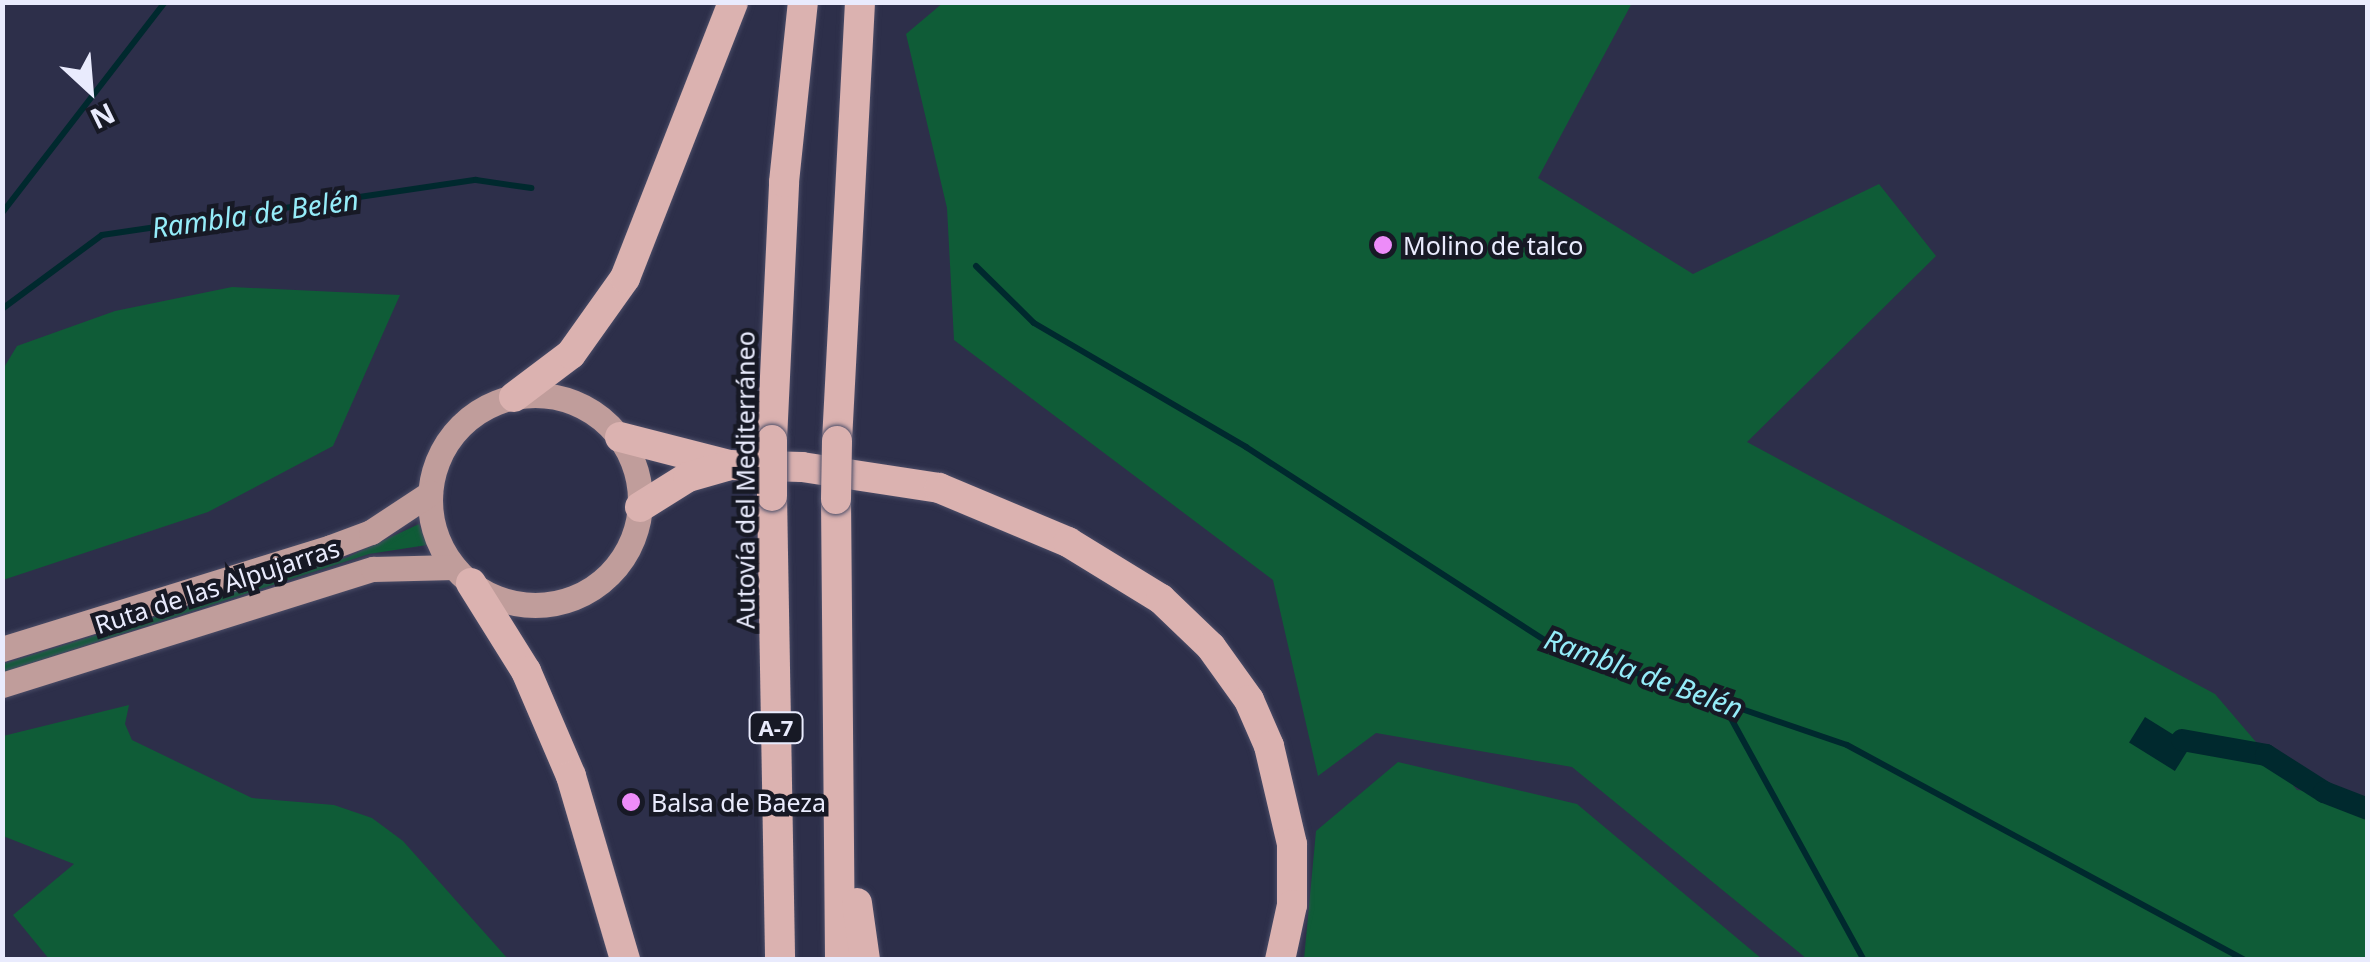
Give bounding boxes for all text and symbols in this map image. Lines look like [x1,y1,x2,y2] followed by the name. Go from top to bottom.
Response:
[40,40,140,140] north arrow
[85,95,122,139] text: N
[149,182,361,244] water label: Rambla de Belén
[1403,230,1583,260] place label: Molino de talco
[1372,234,1394,256] marker: Molino de talco
[730,331,760,629] street label: Autovía del Mediterráneo
[91,532,343,640] street label: Ruta de las Alpujarras
[1540,622,1748,724] water label: Rambla de Belén
[748,711,804,745] road number: A-7
[651,787,826,817] place label: Balsa de Baeza
[620,791,642,813] marker: Balsa de Baeza

